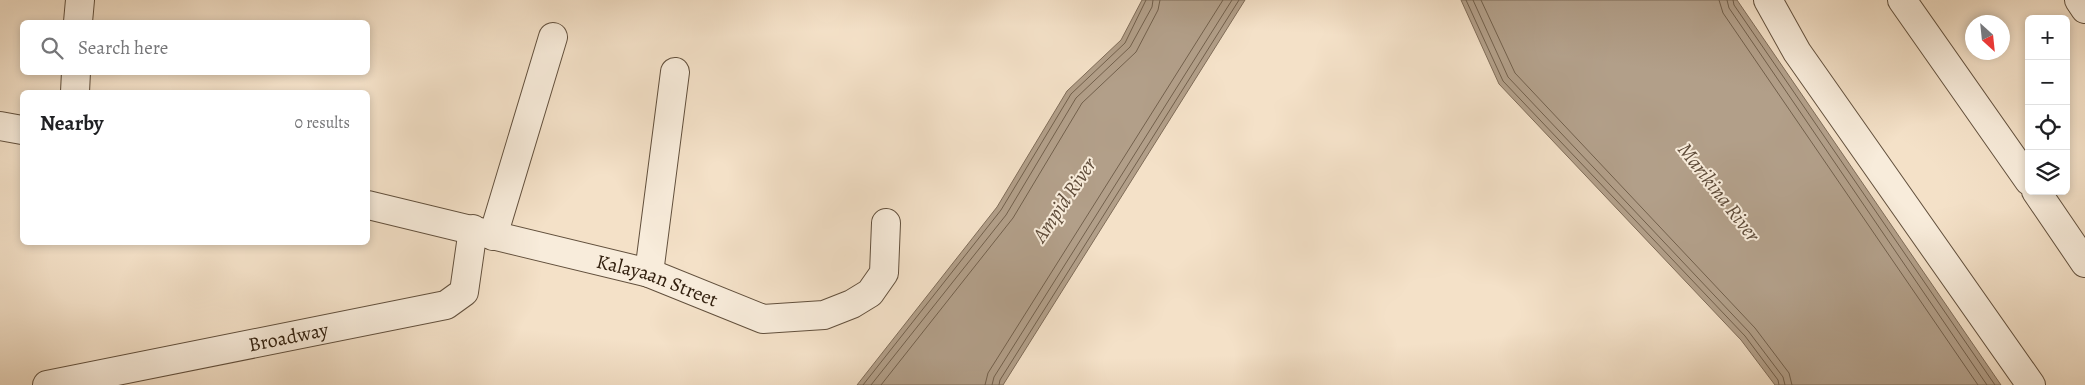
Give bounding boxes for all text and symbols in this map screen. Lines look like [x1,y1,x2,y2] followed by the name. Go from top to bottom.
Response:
[1965,15,2010,60] north arrow
[2025,15,2070,195] map controls
[2025,15,2070,60] button: +
[20,20,370,75] search box
[38,34,66,62] icon: search
[78,35,168,61] text: Search here
[2025,60,2070,105] button: −
[2025,105,2070,150] button: locate
[40,109,103,137] text: Nearby
[294,112,350,134] text: 0 results
[1671,137,1767,248] water label: Marikina River
[2025,150,2070,195] button: layers
[1025,152,1103,249] water label: Ampid River
[594,247,722,313] street label: Kalayaan Street
[246,315,332,358] street label: Broadway

